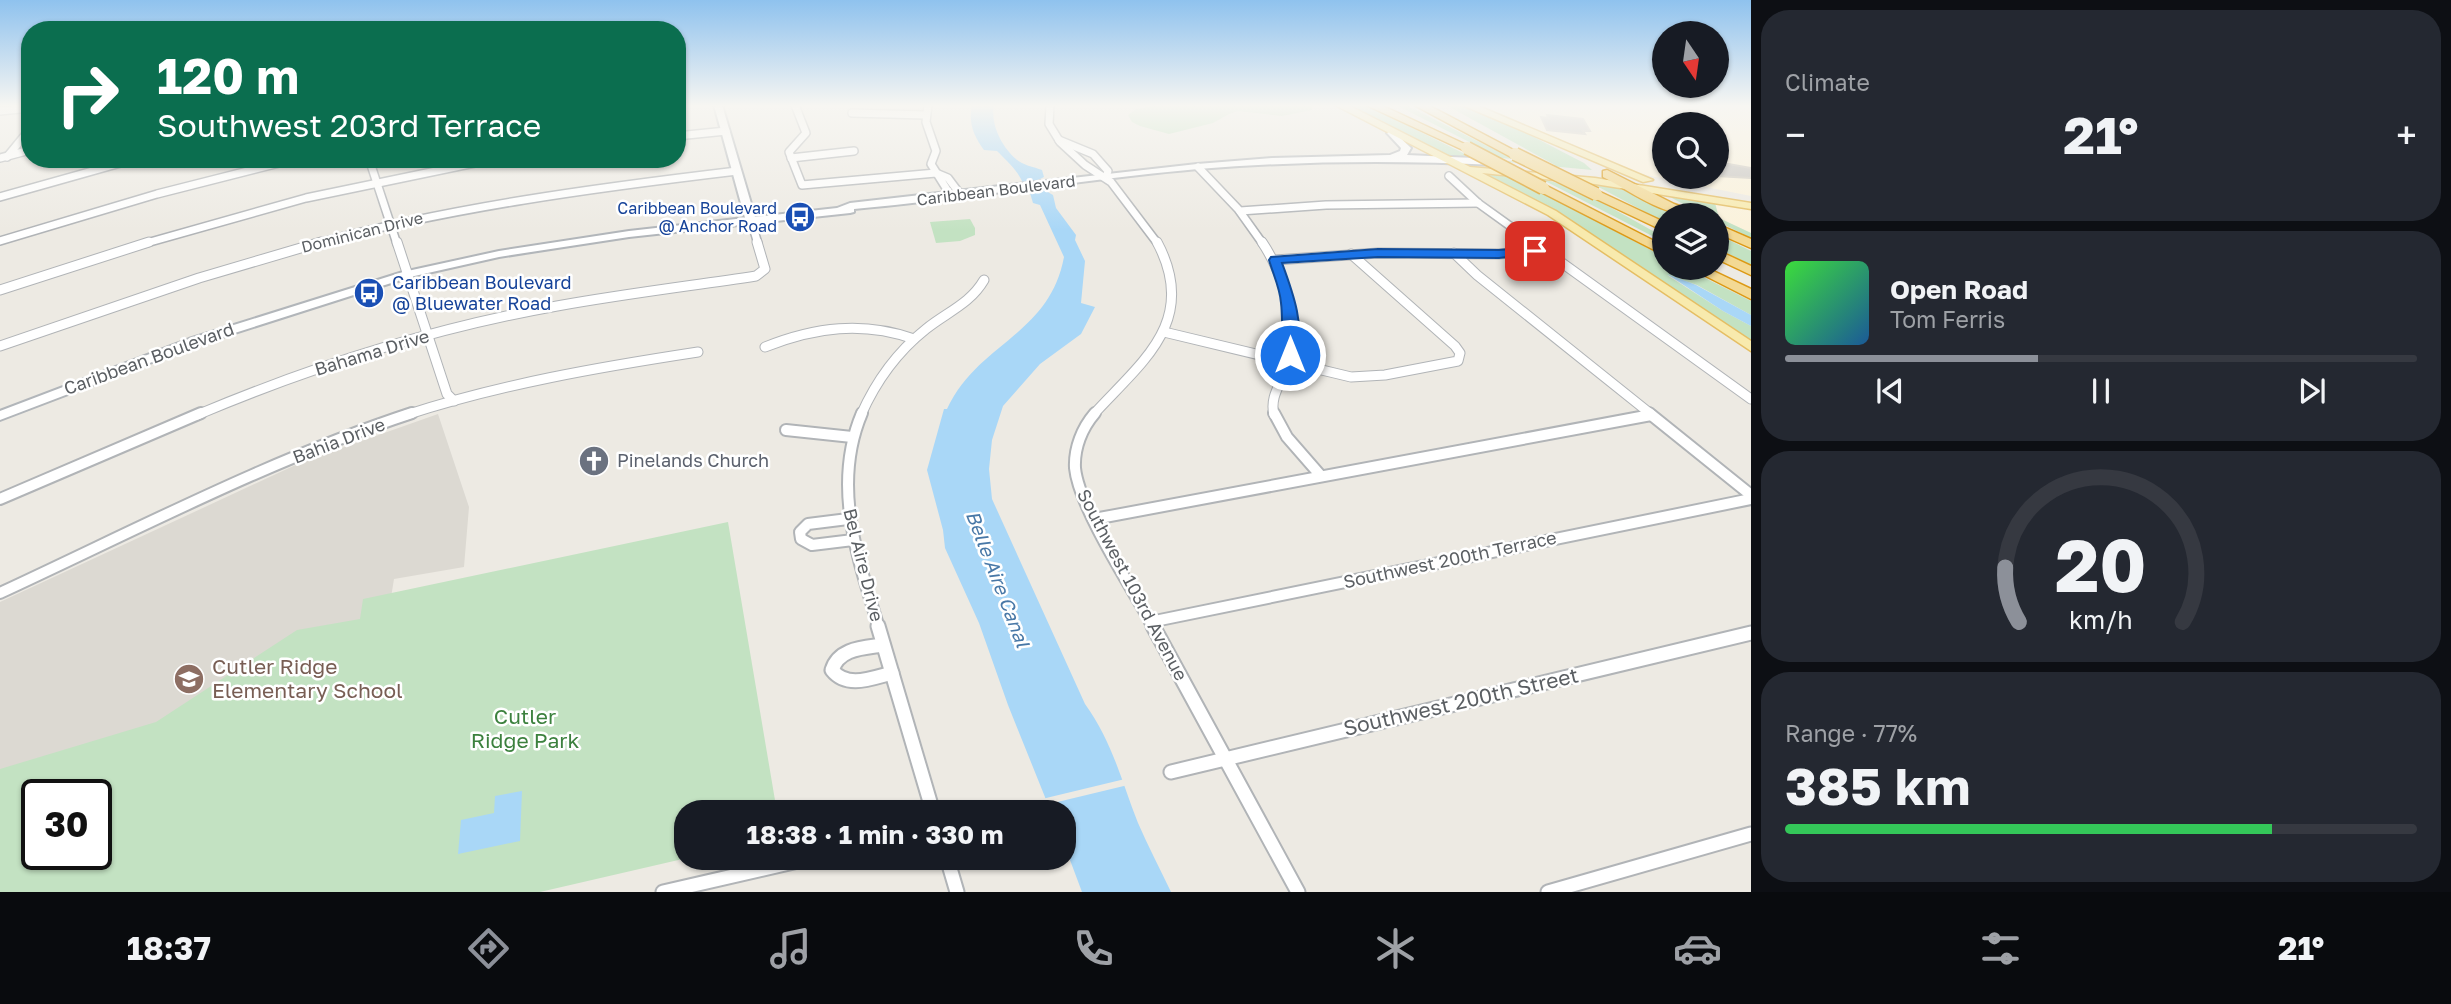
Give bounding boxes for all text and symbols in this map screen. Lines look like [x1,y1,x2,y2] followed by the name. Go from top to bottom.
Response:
[1652,21,1729,98] north arrow
[1652,21,1729,280] map controls
[157,46,299,105] text: 120 m
[42,49,133,140] icon: right
[1785,68,1870,96] text: Climate
[2063,103,2139,165] text: 21°
[157,106,541,144] text: Southwest 203rd Terrace
[1652,112,1729,189] button: search
[1785,112,1806,157] text: −
[2396,112,2417,157] text: +
[916,170,1076,210] street label: Caribbean Boulevard
[617,198,777,236] place label: Caribbean Boulevard @ Anchor Road
[783,200,817,234] bus stop icon: Caribbean Boulevard @ Anchor Road
[1652,203,1729,280] button: layers
[299,207,425,257] street label: Dominican Drive
[1505,221,1565,281] pin
[1516,232,1554,270] icon: arrive
[392,271,572,314] place label: Caribbean Boulevard @ Bluewater Road
[1890,274,2028,305] text: Open Road
[352,276,386,310] bus stop icon: Caribbean Boulevard @ Bluewater Road
[1890,305,2005,333] text: Tom Ferris
[61,317,237,399] street label: Caribbean Boulevard
[1253,318,1327,392] position arrow
[312,324,432,380] street label: Bahama Drive
[1871,372,1909,410] icon: previous
[2082,372,2120,410] icon: pause
[2293,372,2331,410] icon: next
[289,412,388,468] street label: Bahia Drive
[577,444,611,478] church icon: Pinelands Church
[617,449,769,471] place label: Pinelands Church
[1073,485,1193,684] street label: Southwest 103rd Avenue
[839,506,889,624] street label: Bel Aire Drive
[962,507,1035,651] water label: Belle Aire Canal
[2055,522,2147,609] text: 20
[1341,526,1558,592] street label: Southwest 200th Terrace
[2069,604,2133,635] text: km/h
[212,653,403,703] place label: Cutler Ridge Elementary School
[1341,661,1581,741] street label: Southwest 200th Street
[172,662,206,696] school or university icon: Cutler Ridge Elementary School
[471,703,579,753] park label: Cutler Ridge Park
[1785,719,1917,747] text: Range · 77%
[1785,754,1970,816] text: 385 km
[21,779,112,870] speed limit sign: 30
[747,819,1003,850] text: 18:38 · 1 min · 330 m
[464,924,513,973] icon: directions
[766,924,815,973] icon: music
[1069,924,1118,973] icon: phone
[1371,924,1420,973] icon: climate
[1673,924,1722,973] icon: car
[1976,924,2025,973] icon: filters
[127,929,211,967] text: 18:37
[2278,929,2324,967] text: 21°

